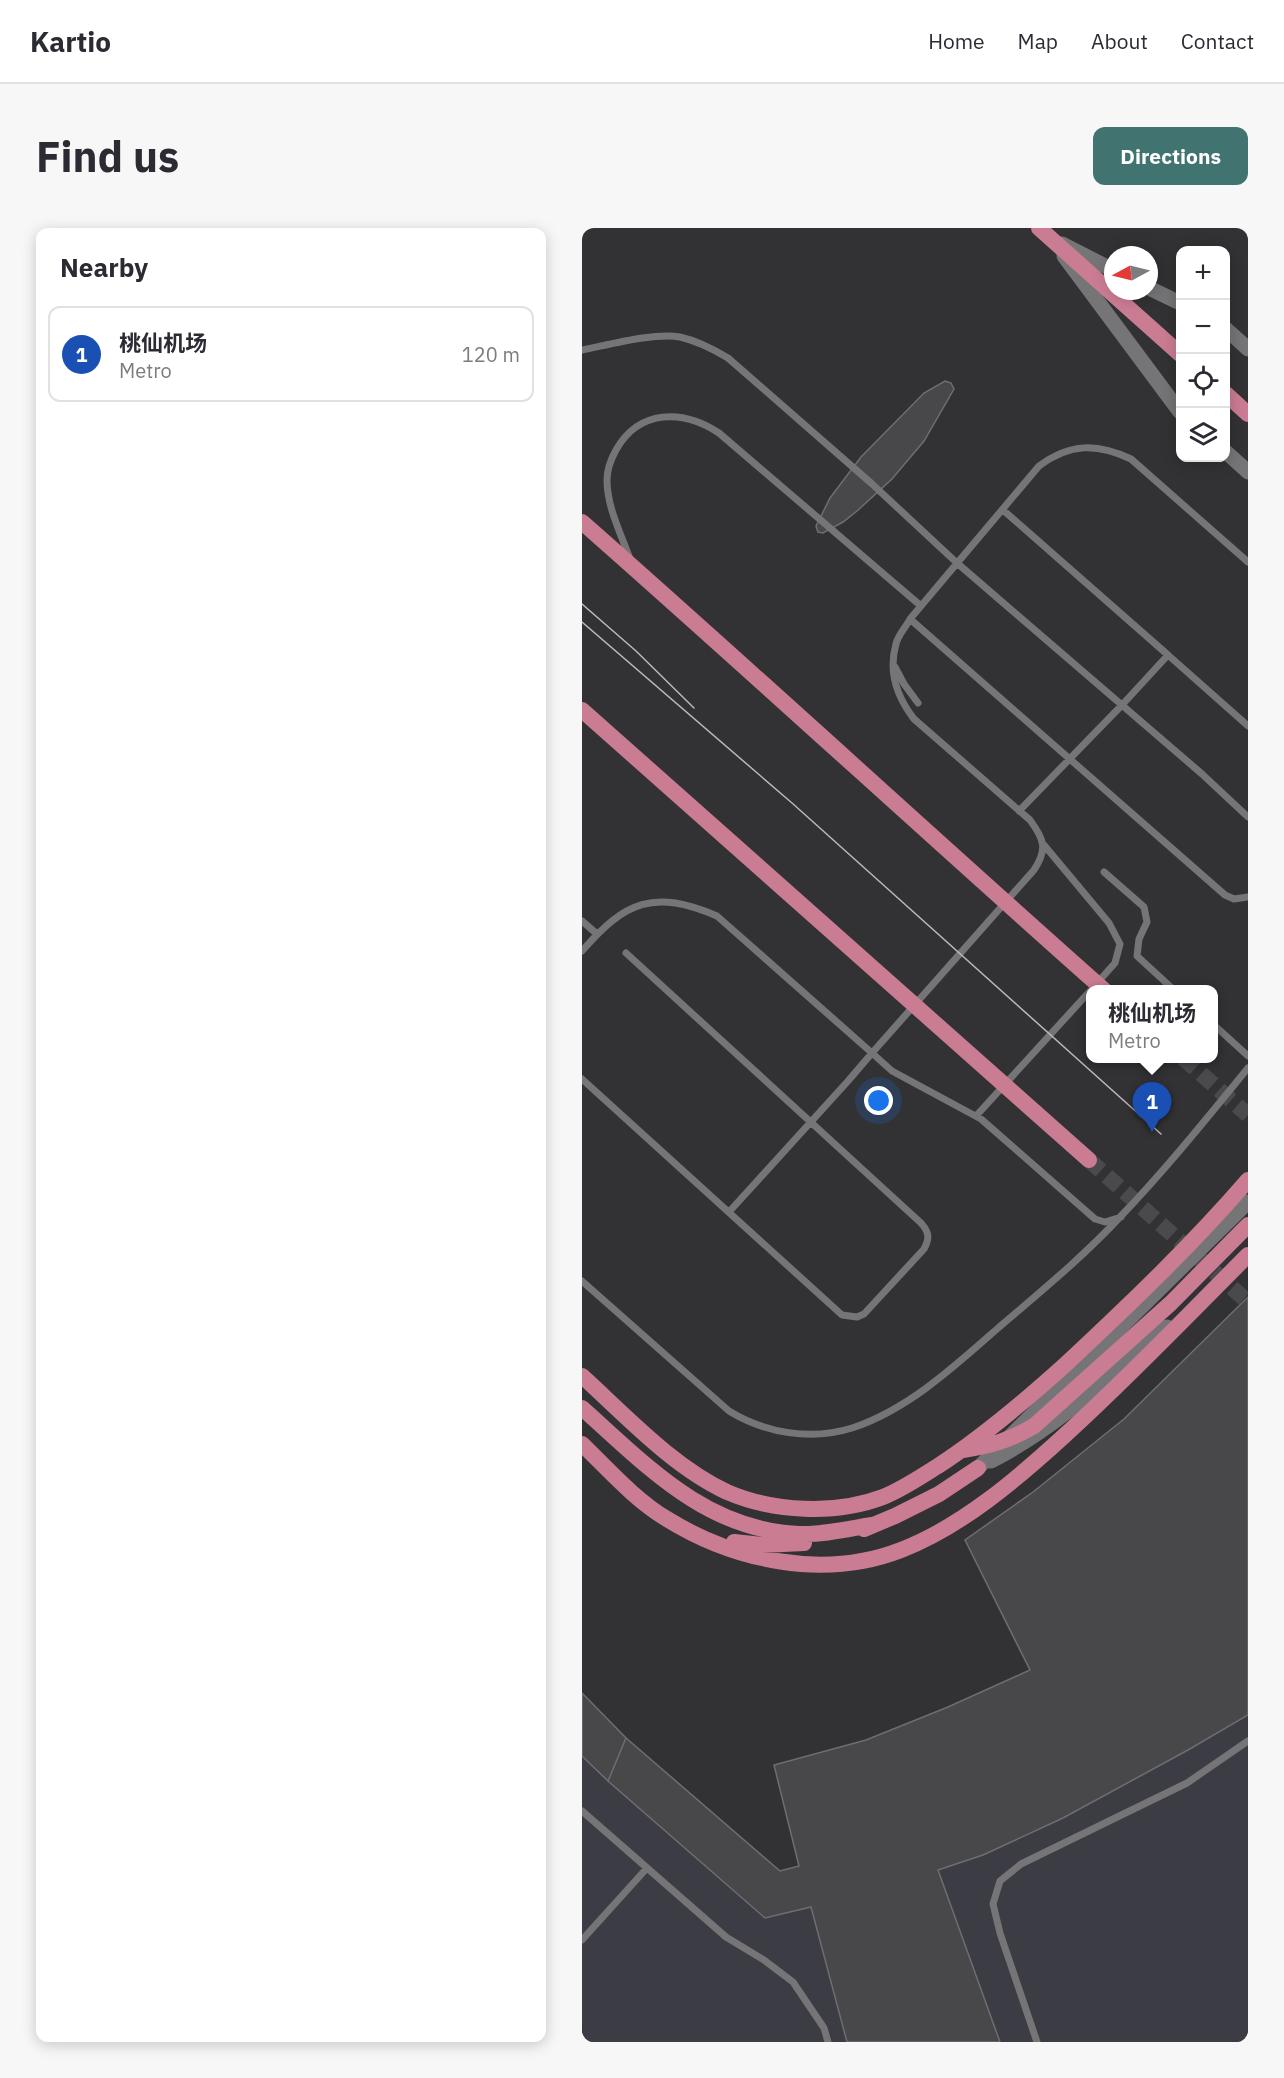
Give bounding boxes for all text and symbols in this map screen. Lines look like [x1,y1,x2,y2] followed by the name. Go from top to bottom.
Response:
[30,23,111,60] text: Kartio
[928,27,985,55] text: Home
[1018,27,1058,55] text: Map
[1091,27,1148,55] text: About
[1181,27,1254,55] text: Contact
[1093,127,1248,185] button: Directions
[36,129,179,184] text: Find us
[1104,246,1158,300] north arrow
[1176,246,1230,462] map controls
[1176,246,1230,300] button: +
[60,250,148,284] text: Nearby
[1176,300,1230,354] button: −
[119,328,207,357] text: 桃仙机场
[76,341,88,368] text: 1
[462,341,520,368] text: 120 m
[1176,354,1230,408] button: locate
[119,357,172,384] text: Metro
[1176,408,1230,462] button: layers
[1086,985,1218,1063] popup
[1108,998,1196,1027] text: 桃仙机场
[1108,1027,1161,1054] text: Metro
[1132,1082,1172,1132] pin: 1
[864,1086,893,1115] your location

